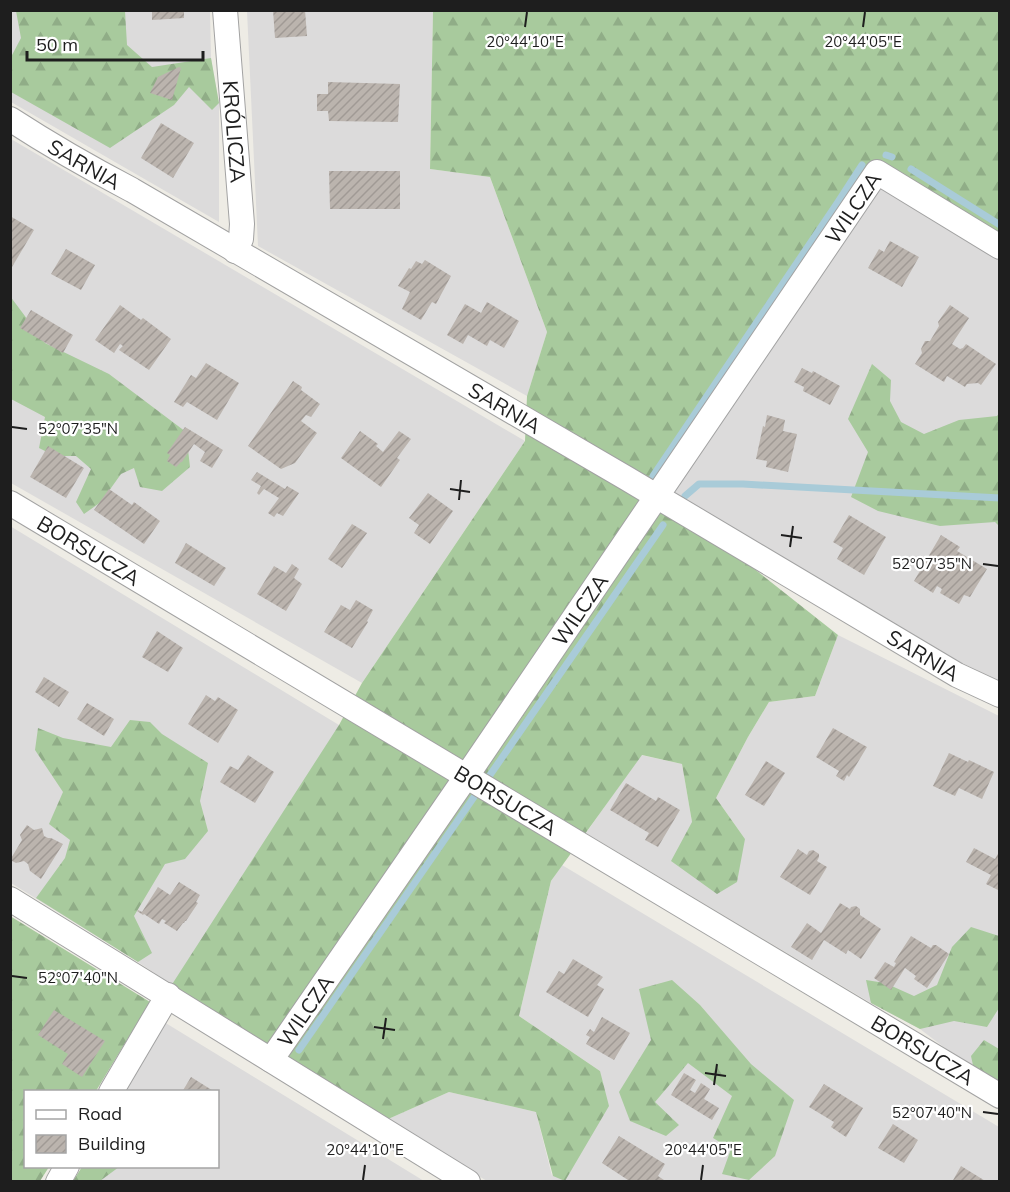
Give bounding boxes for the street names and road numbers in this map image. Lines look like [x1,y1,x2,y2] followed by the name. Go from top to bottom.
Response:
[218,79,252,184] street label: KRÓLICZA
[43,133,126,195] street label: SARNIA
[819,166,887,249] street label: WILCZA
[464,376,546,439] street label: SARNIA
[33,509,146,591] street label: BORSUCZA
[546,568,614,651] street label: WILCZA
[882,623,965,687] street label: SARNIA
[450,759,563,841] street label: BORSUCZA
[271,969,339,1052] street label: WILCZA
[867,1009,979,1091] street label: BORSUCZA

